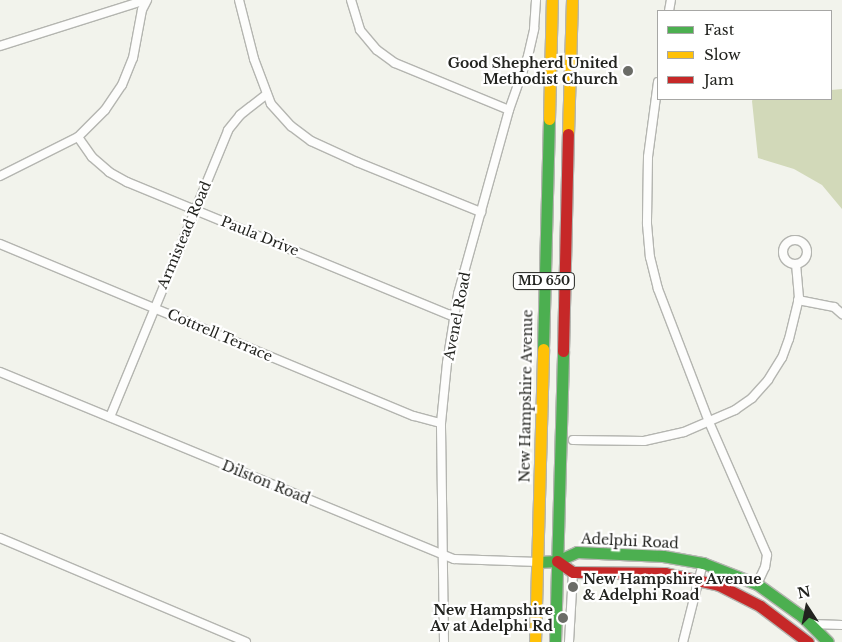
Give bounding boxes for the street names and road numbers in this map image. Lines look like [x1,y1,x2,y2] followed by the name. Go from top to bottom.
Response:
[154,179,214,291] street label: Armistead Road
[218,213,302,259] street label: Paula Drive
[440,270,474,362] street label: Avenel Road
[513,272,575,290] road number: MD 650
[165,305,275,365] street label: Cottrell Terrace
[516,309,536,483] street label: New Hampshire Avenue
[220,457,312,507] street label: Dilston Road
[581,530,679,552] street label: Adelphi Road

